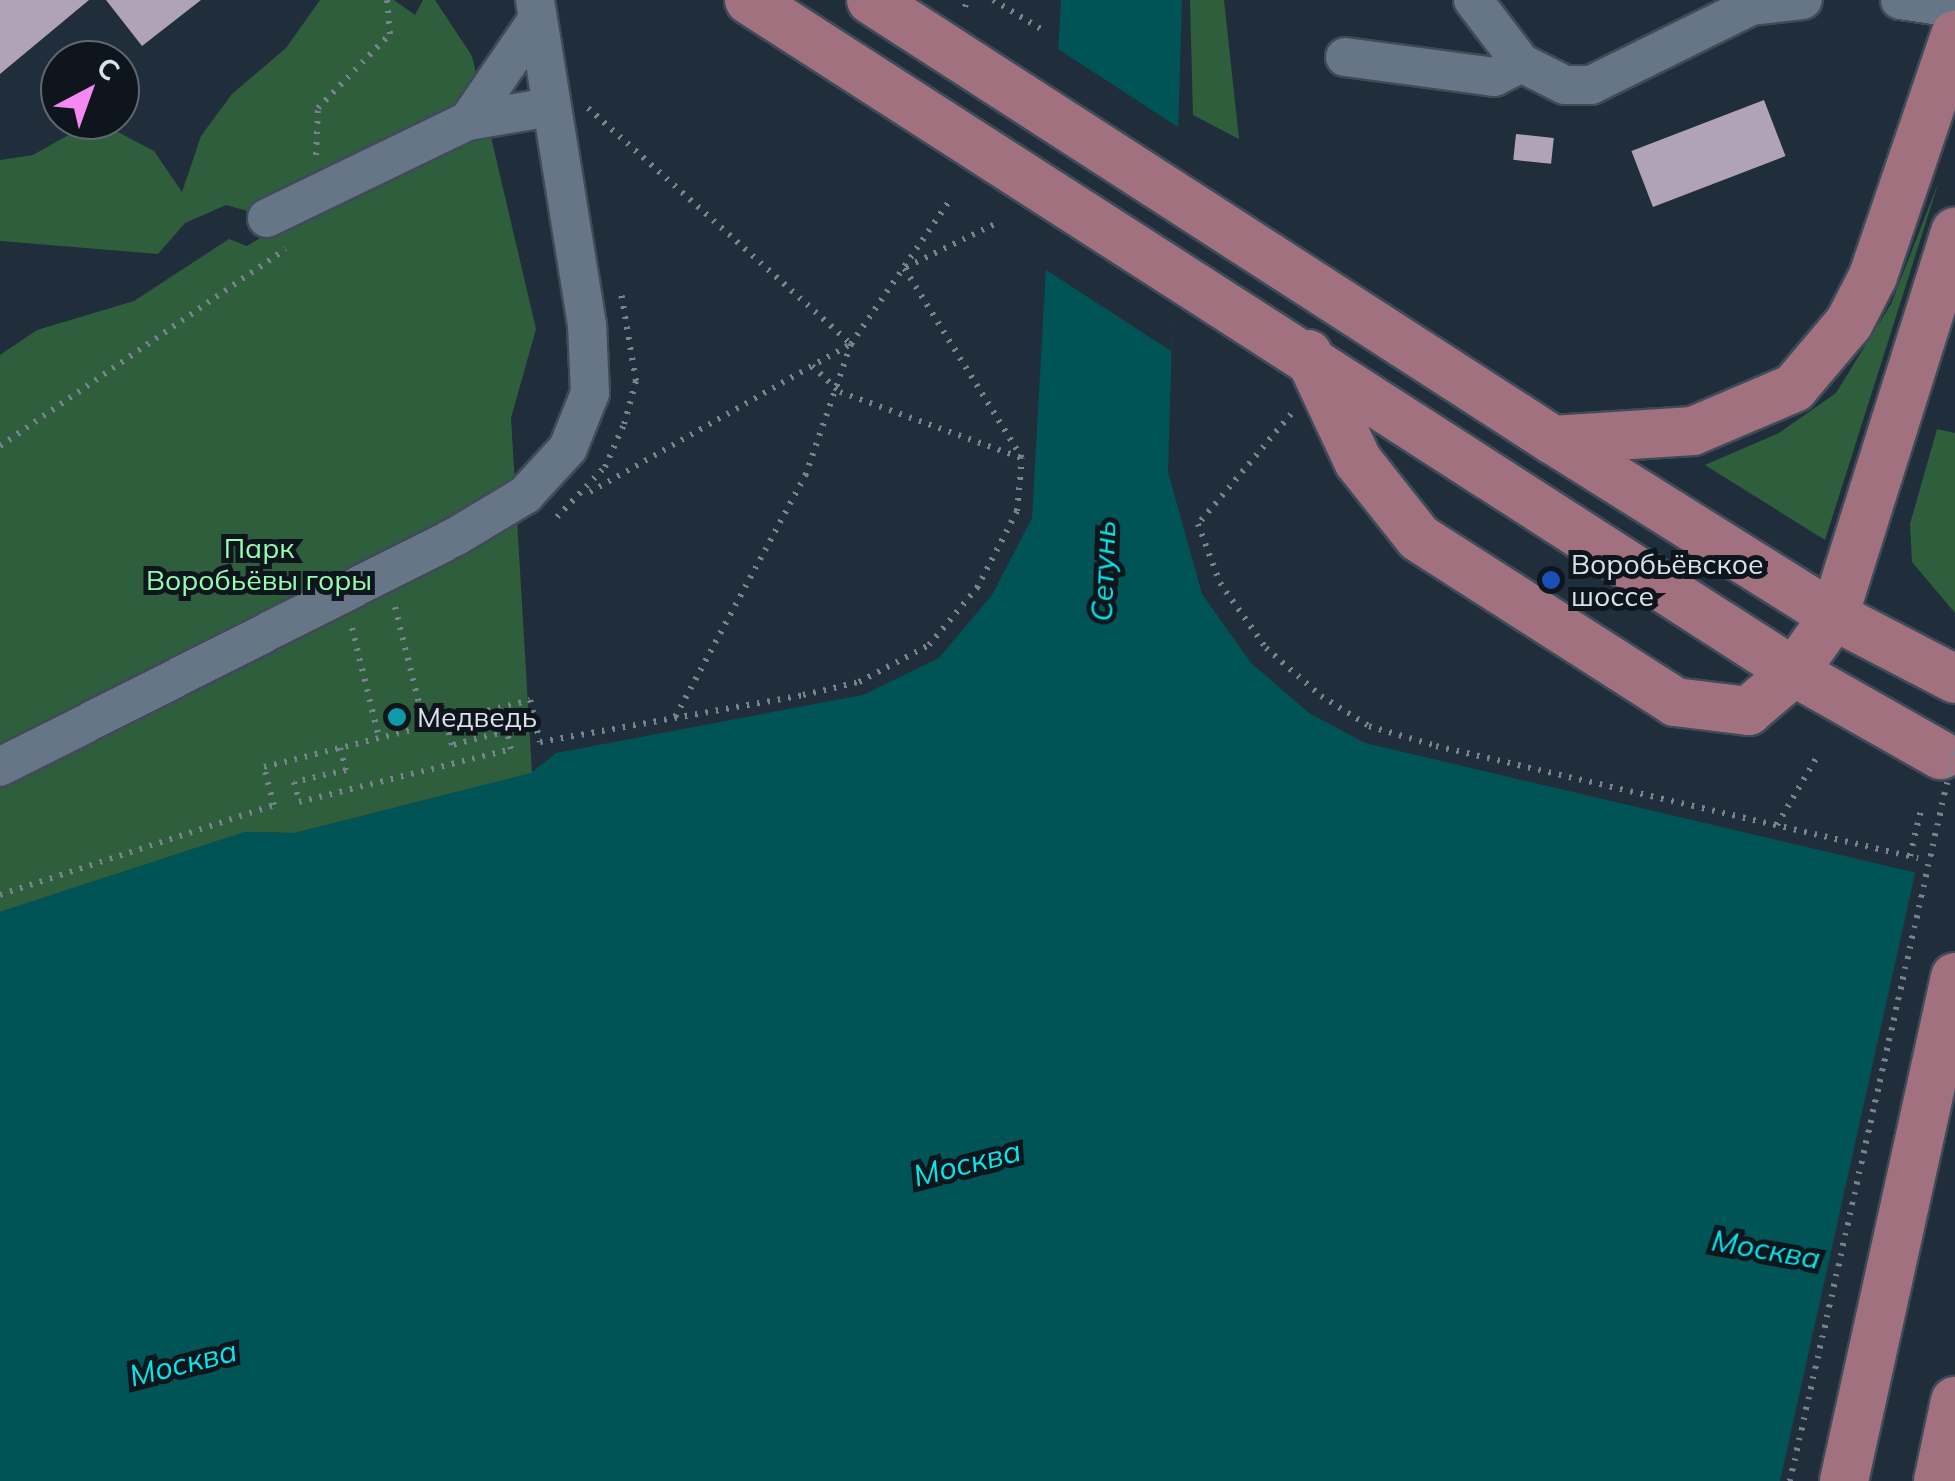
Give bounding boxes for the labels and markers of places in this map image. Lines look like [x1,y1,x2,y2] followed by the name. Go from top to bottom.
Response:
[1571,547,1763,613] place label: Воробьёвское шоссе
[1540,569,1562,591] marker: Воробьёвское шоссе
[417,700,537,734] place label: Медведь
[386,706,408,728] marker: Медведь

